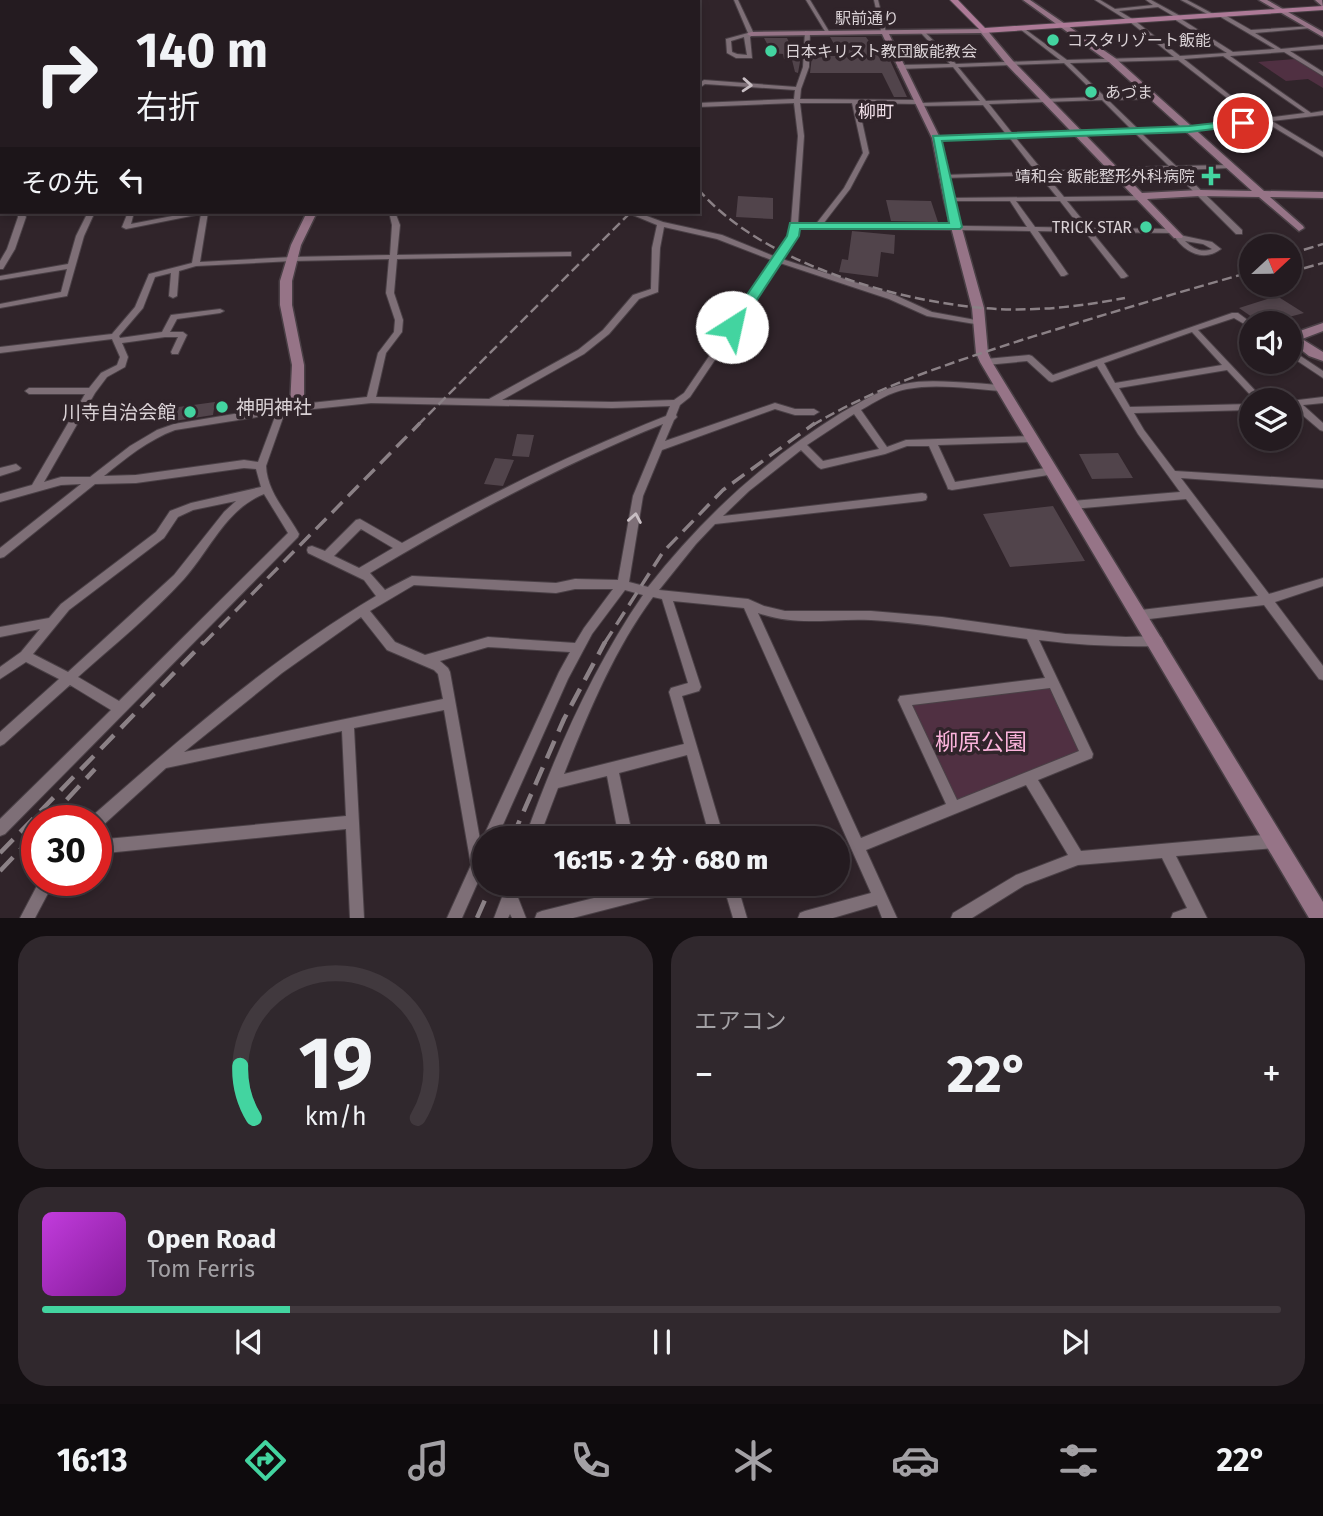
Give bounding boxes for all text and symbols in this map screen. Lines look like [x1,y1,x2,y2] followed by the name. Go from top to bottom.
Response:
[835,9,899,28] street label: 駅前通り
[136,21,268,80] text: 140 m
[21,28,112,119] icon: right
[1067,31,1211,50] place label: コスタリゾート飯能
[1045,32,1061,48] marker: コスタリゾート飯能
[785,42,977,61] place label: 日本キリスト教団飯能教会
[763,43,779,59] marker: 日本キリスト教団飯能教会
[742,77,753,92] one-way arrow
[1105,83,1153,102] place label: あづま
[1083,84,1099,100] marker: あづま
[136,88,200,126] text: 右折
[1213,93,1273,153] pin
[858,101,894,123] district label: 柳町
[1224,104,1262,142] icon: arrive
[113,161,151,199] icon: left
[1201,166,1221,186] marker: 靖和会 飯能整形外科病院
[1015,167,1195,186] place label: 靖和会 飯能整形外科病院
[21,168,99,199] text: その先
[1052,218,1132,237] place label: TRICK STAR
[1138,219,1154,235] marker: TRICK STAR
[1239,234,1302,298] north arrow
[1239,234,1302,451] map controls
[695,290,769,364] position arrow
[1239,311,1302,374] button: sound
[1239,388,1302,451] button: layers
[236,396,312,419] place label: 神明神社
[214,399,230,415] marker: 神明神社
[62,401,176,424] place label: 川寺自治会館
[182,404,198,420] marker: 川寺自治会館
[626,512,641,524] one-way arrow
[935,728,1027,756] park label: 柳原公園
[21,805,112,896] speed limit sign: 30
[554,845,768,876] text: 16:15 · 2 分 · 680 m
[695,1007,787,1035] text: エアコン
[298,1021,373,1108] text: 19
[947,1043,1028,1106] text: 22°
[695,1051,714,1097] text: −
[1262,1051,1281,1097] text: +
[304,1102,366,1132] text: km/h
[147,1224,276,1255] text: Open Road
[147,1255,255,1283] text: Tom Ferris
[230,1323,268,1361] icon: previous
[643,1323,681,1361] icon: pause
[1056,1323,1094,1361] icon: next
[241,1436,290,1485] icon: directions
[404,1436,453,1485] icon: music
[566,1436,615,1485] icon: phone
[729,1436,778,1485] icon: climate
[891,1436,940,1485] icon: car
[1054,1436,1103,1485] icon: filters
[57,1441,128,1479] text: 16:13
[1216,1441,1266,1479] text: 22°

